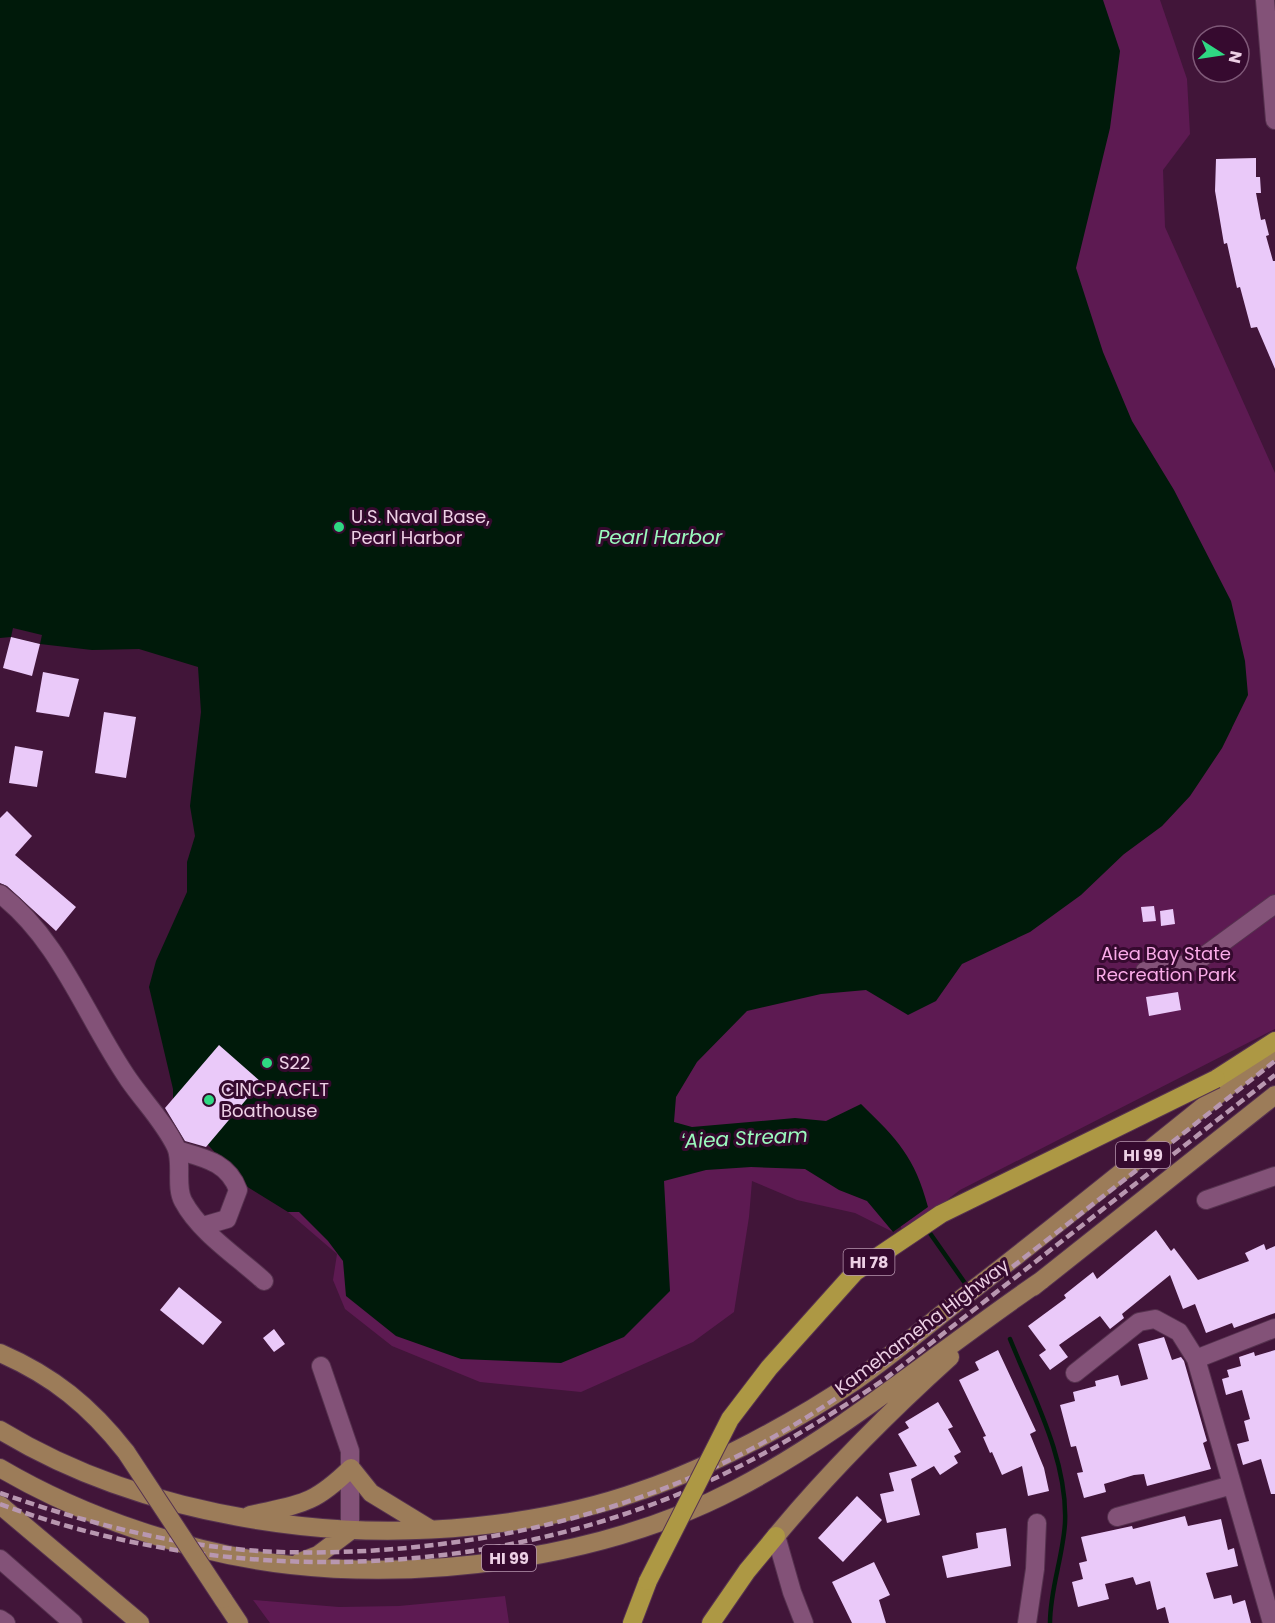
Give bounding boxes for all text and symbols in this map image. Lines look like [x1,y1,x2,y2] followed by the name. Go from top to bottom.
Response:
[1191,24,1251,84] north arrow
[1223,49,1248,65] text: N
[351,504,490,550] place label: U.S. Naval Base, Pearl Harbor
[332,520,346,534] marker: U.S. Naval Base, Pearl Harbor
[598,523,723,551] water label: Pearl Harbor
[1096,941,1237,987] park label: Aiea Bay State Recreation Park
[279,1050,310,1075] place label: S22
[260,1056,274,1070] marker: S22
[221,1077,329,1123] place label: CINCPACFLT Boathouse
[202,1093,216,1107] marker: CINCPACFLT Boathouse
[680,1121,808,1155] water label: ʻAiea Stream
[1116,1142,1170,1168] road number: HI 99
[844,1249,894,1275] road number: HI 78
[829,1253,1014,1400] street label: Kamehameha Highway
[482,1545,536,1571] road number: HI 99

